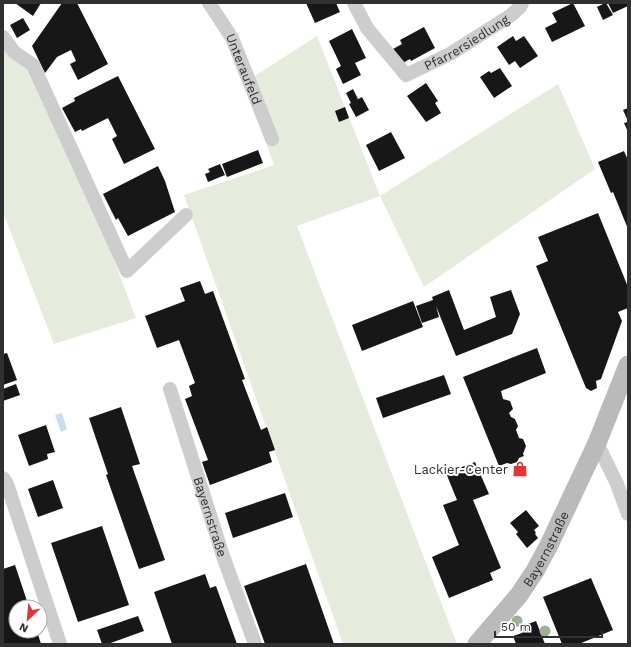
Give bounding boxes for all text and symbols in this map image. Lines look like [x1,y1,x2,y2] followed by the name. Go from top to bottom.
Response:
[421,11,512,73] street label: Pfarrersiedlung
[223,31,265,107] street label: Unteraufeld
[511,460,529,478] shop icon: Lackier-Center
[414,462,508,477] place label: Lackier-Center
[191,475,230,559] street label: Bayernstraße
[519,509,571,589] street label: Bayernstraße
[8,599,48,639] north arrow
[495,613,602,639] scale bar
[17,620,30,635] text: N
[501,620,531,634] text: 50 m

